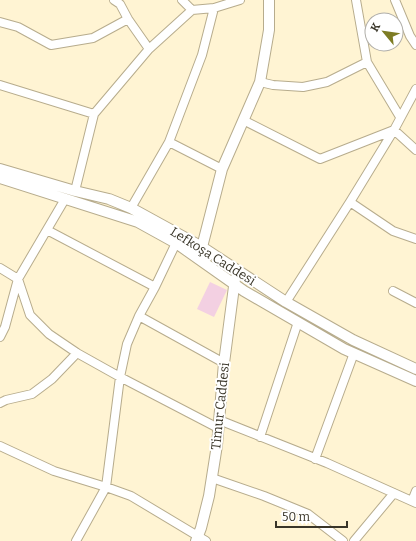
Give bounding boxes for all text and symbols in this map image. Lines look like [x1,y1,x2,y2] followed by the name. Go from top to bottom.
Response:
[364,12,404,52] north arrow
[368,21,383,34] text: K
[168,224,258,288] street label: Lefkoşa Caddesi
[208,361,232,450] street label: Timur Caddesi
[276,503,347,529] scale bar
[282,510,311,524] text: 50 m

